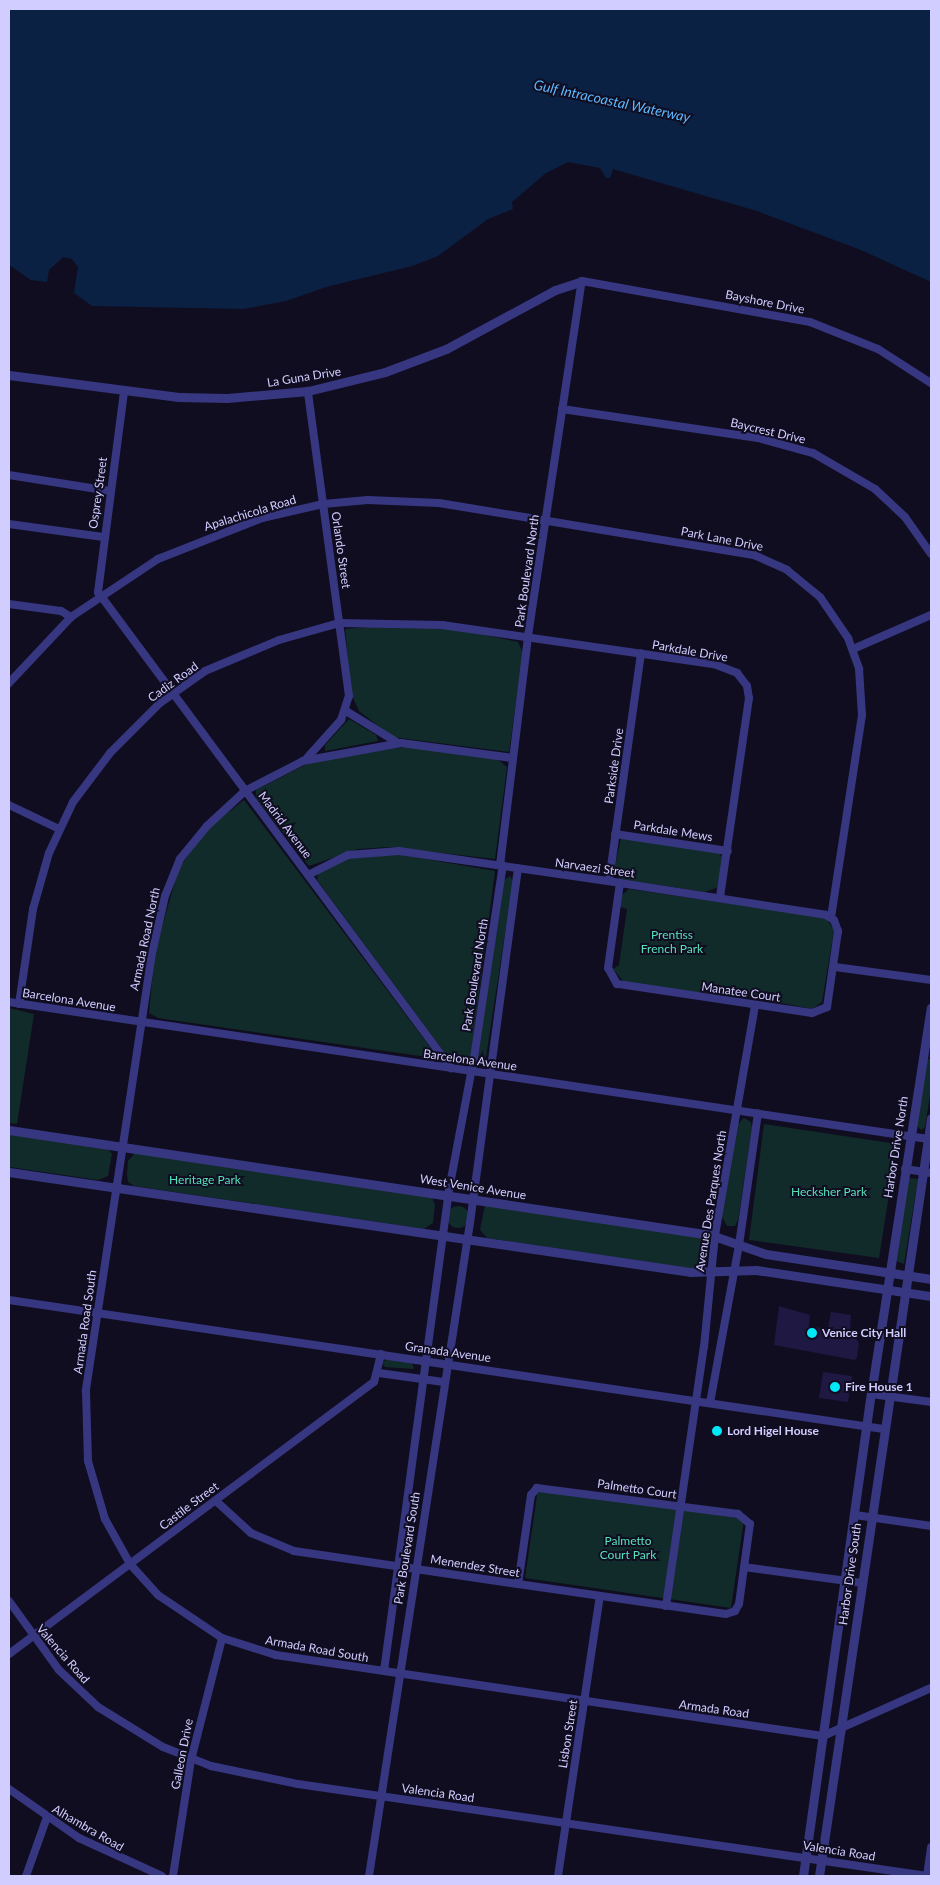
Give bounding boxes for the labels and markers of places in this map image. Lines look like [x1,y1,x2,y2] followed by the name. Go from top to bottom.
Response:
[822,1326,906,1340] place label: Venice City Hall
[806,1327,818,1339] marker: Venice City Hall
[845,1380,913,1394] place label: Fire House 1
[829,1381,841,1393] marker: Fire House 1
[727,1424,819,1438] place label: Lord Higel House
[711,1425,723,1437] marker: Lord Higel House

